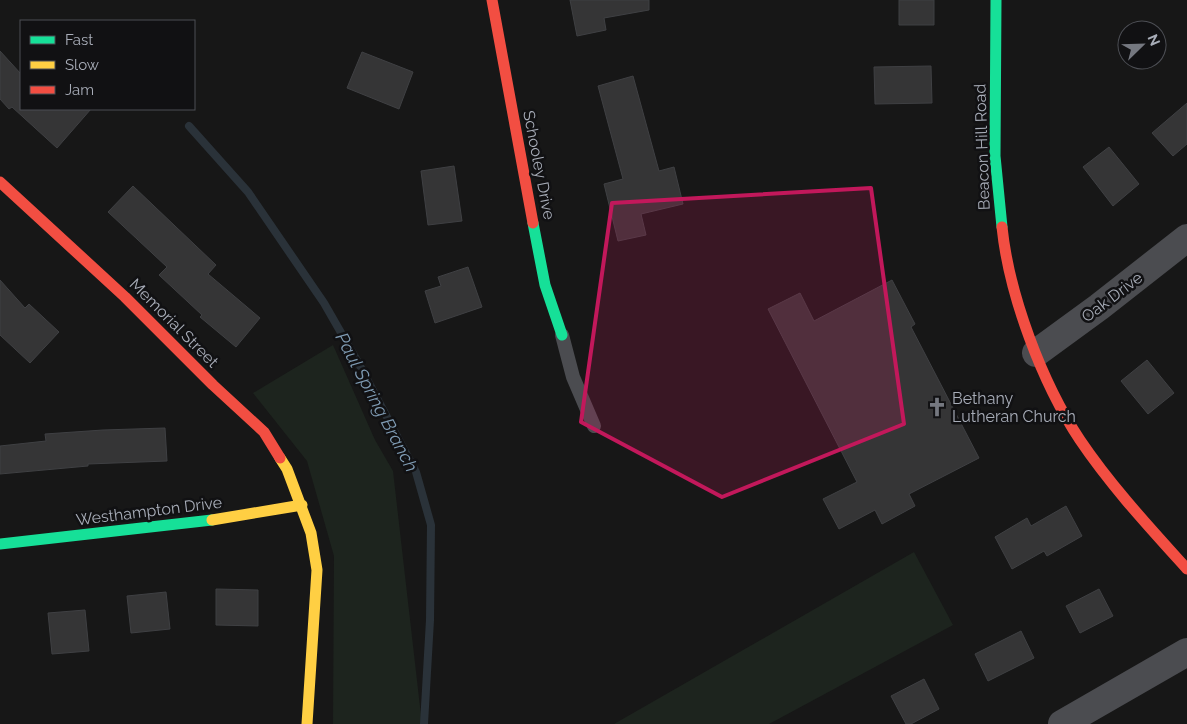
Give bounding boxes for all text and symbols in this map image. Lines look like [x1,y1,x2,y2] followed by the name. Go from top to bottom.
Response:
[20,20,195,110] legend
[1117,20,1167,70] north arrow
[65,31,93,49] text: Fast
[1145,32,1163,48] text: N
[65,56,99,74] text: Slow
[65,81,94,99] text: Jam
[970,83,994,210] street label: Beacon Hill Road
[519,109,559,221] street label: Schooley Drive
[1078,268,1146,326] street label: Oak Drive
[126,275,223,372] street label: Memorial Street
[331,329,423,475] water label: Paul Spring Branch
[952,389,1076,426] place label: Bethany Lutheran Church
[926,396,948,418] church icon: Bethany Lutheran Church
[75,493,223,529] street label: Westhampton Drive

